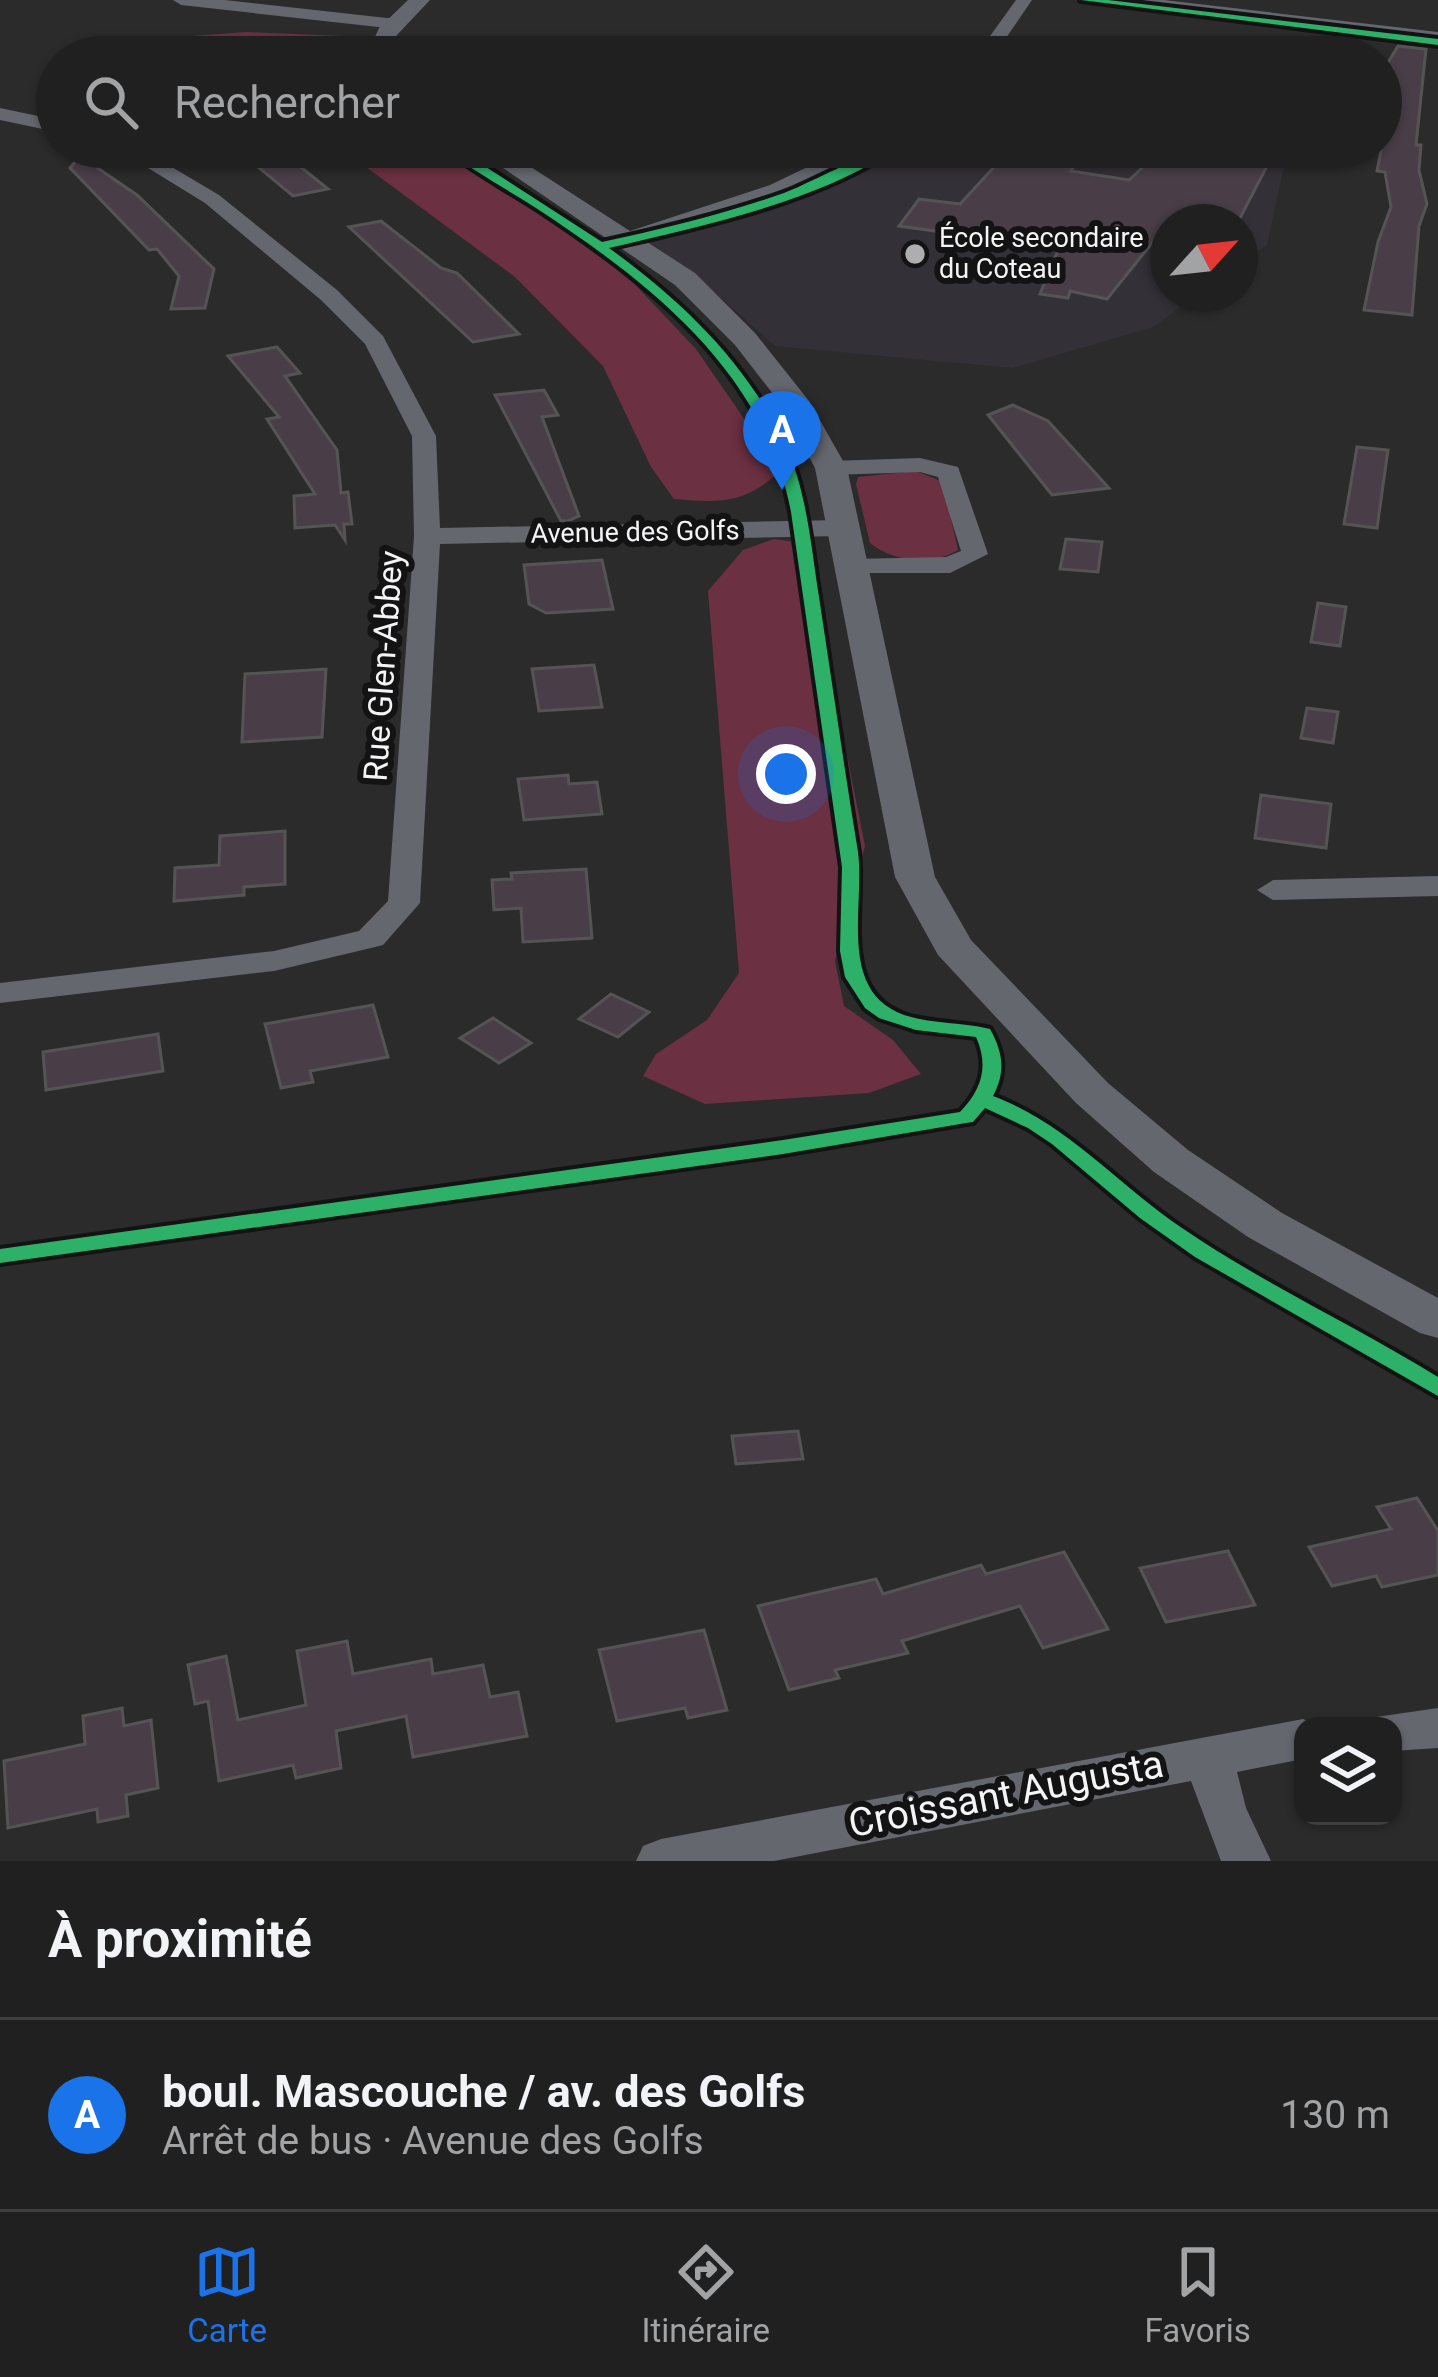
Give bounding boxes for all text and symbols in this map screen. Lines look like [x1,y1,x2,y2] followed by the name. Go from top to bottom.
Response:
[36,36,1402,168] search box
[78,69,144,135] icon: search
[174,76,400,129] text: Rechercher
[1150,204,1258,312] north arrow
[939,221,1144,285] place label: École secondaire du Coteau
[902,241,928,267] marker: École secondaire du Coteau
[743,391,821,490] pin: A
[530,514,740,550] street label: Avenue des Golfs
[355,549,411,783] street label: Rue Glen-Abbey
[756,744,816,804] your location
[1294,1717,1402,1825] map controls
[1294,1717,1402,1825] button: layers
[845,1741,1167,1847] street label: Croissant Augusta
[48,1910,312,1969] text: À proximité
[162,2065,805,2118] text: boul. Mascouche / av. des Golfs
[74,2092,100,2138] text: A
[1280,2092,1390,2138] text: 130 m
[162,2118,704,2164] text: Arrêt de bus · Avenue des Golfs
[187,2239,267,2350] tab: Carte
[642,2239,770,2350] tab: Itinéraire
[1145,2239,1251,2350] tab: Favoris

